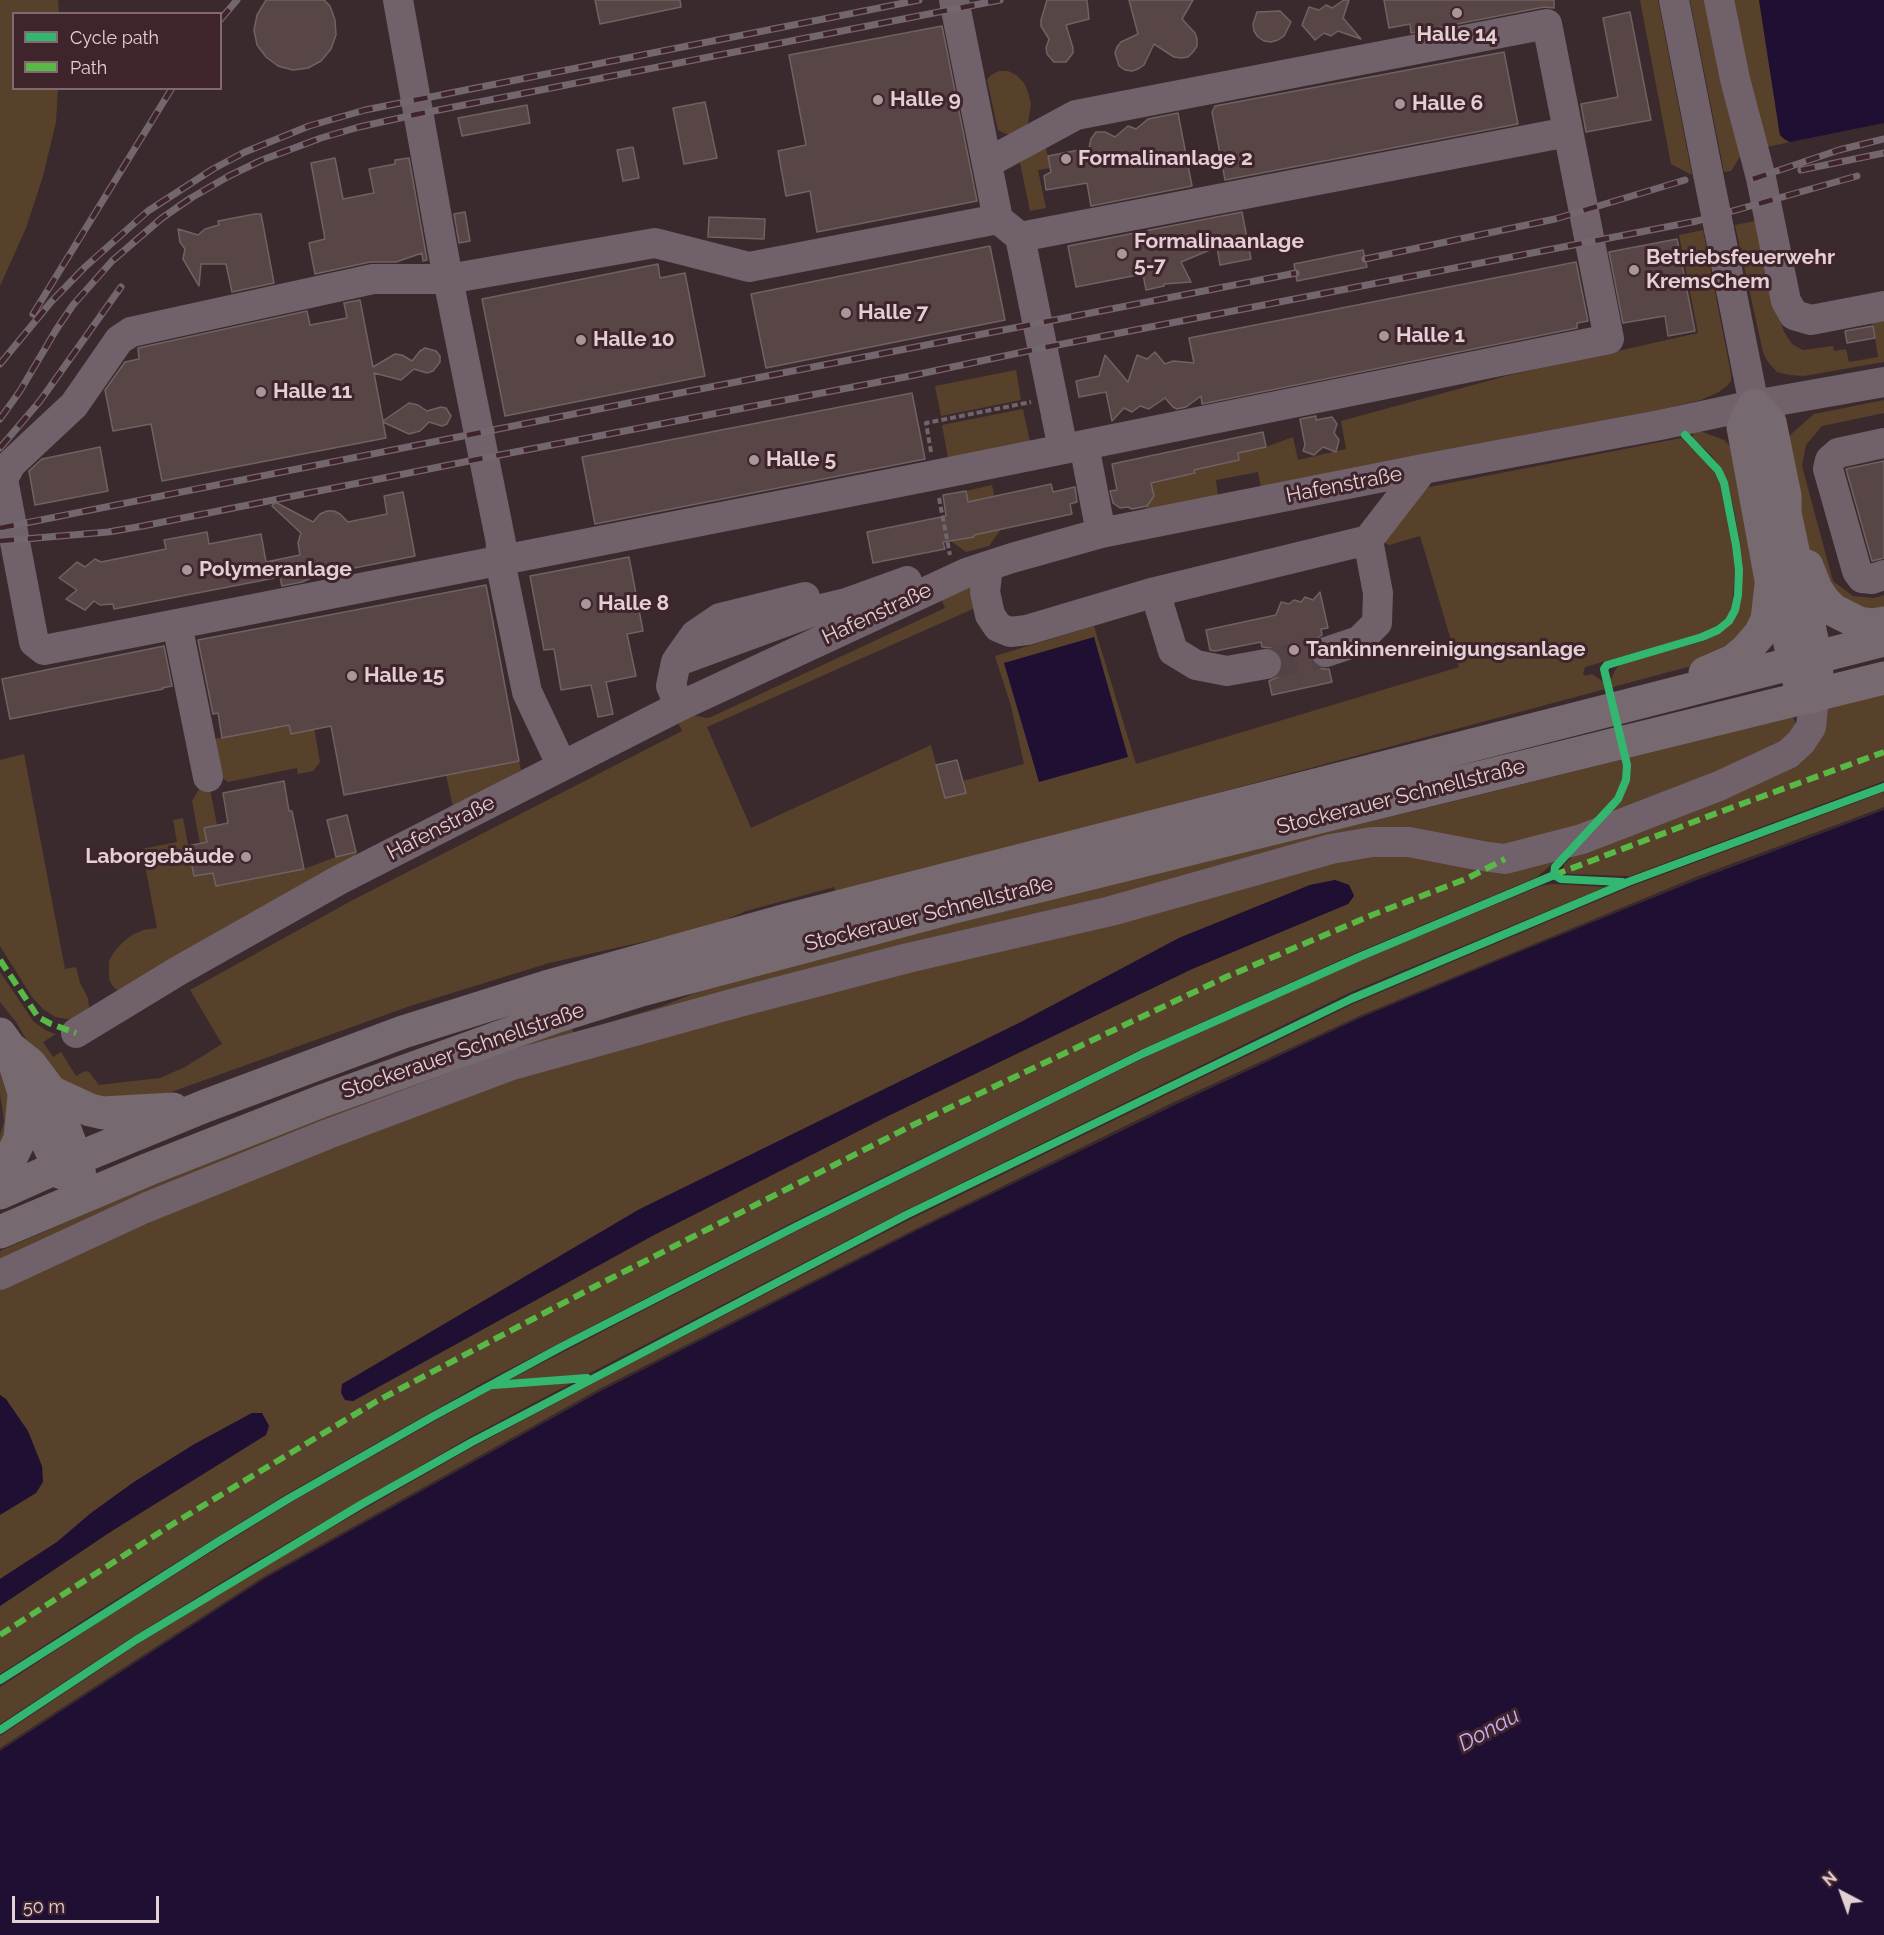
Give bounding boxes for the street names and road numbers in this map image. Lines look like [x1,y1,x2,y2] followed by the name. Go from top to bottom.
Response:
[1284,461,1404,509] street label: Hafenstraße
[818,578,936,650] street label: Hafenstraße
[1274,754,1528,840] street label: Stockerauer Schnellstraße
[383,790,499,866] street label: Hafenstraße
[802,871,1056,957] street label: Stockerauer Schnellstraße
[338,998,588,1104] street label: Stockerauer Schnellstraße

